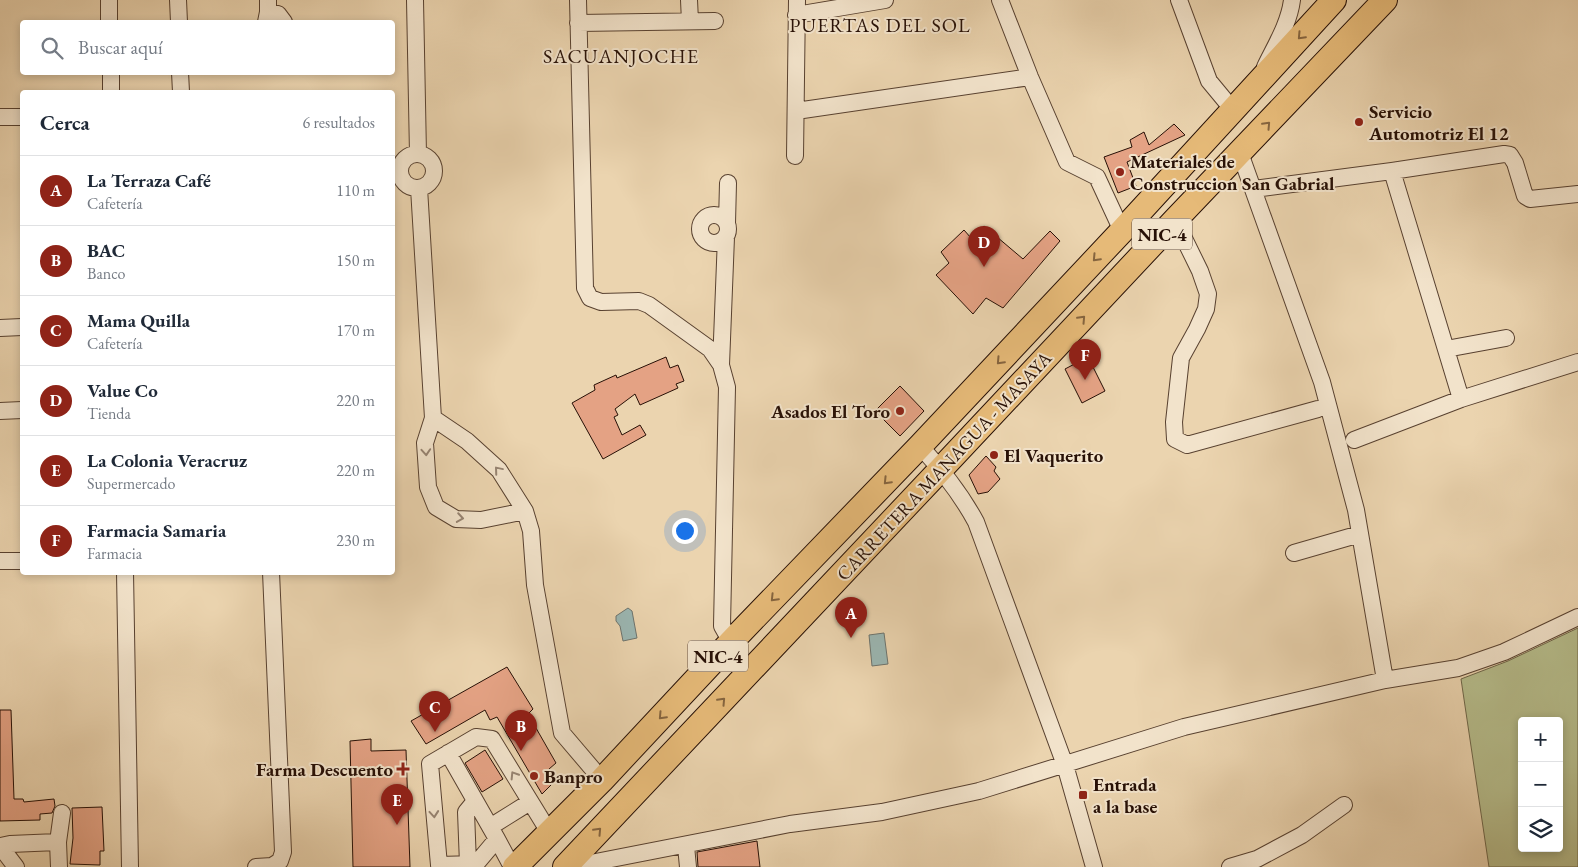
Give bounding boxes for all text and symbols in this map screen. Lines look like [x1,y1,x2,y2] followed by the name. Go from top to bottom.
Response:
[789,12,971,38] district label: PUERTAS DEL SOL
[20,20,395,75] search box
[1298,30,1307,39] one-way arrow
[38,34,66,62] icon: search
[78,35,163,60] text: Buscar aquí
[543,43,699,69] district label: SACUANJOCHE
[1368,99,1509,146] place label: Servicio Automotriz El 12
[40,109,90,136] text: Cerca
[303,112,375,133] text: 6 resultados
[1353,116,1365,128] marker: Servicio Automotriz El 12
[1261,122,1270,131] one-way arrow
[1130,149,1335,196] place label: Materiales de Construccion San Gabrial
[1114,166,1126,178] marker: Materiales de Construccion San Gabrial
[87,168,211,193] text: La Terraza Café
[50,180,62,201] text: A
[336,180,375,201] text: 110 m
[87,193,143,214] text: Cafetería
[1132,218,1192,250] road number: NIC-4
[968,226,1000,267] pin: D
[87,238,125,263] text: BAC
[51,250,61,271] text: B
[336,250,375,271] text: 150 m
[1093,253,1102,262] one-way arrow
[87,263,125,284] text: Banco
[87,308,190,333] text: Mama Quilla
[1076,315,1085,324] one-way arrow
[50,320,62,341] text: C
[336,320,375,341] text: 170 m
[87,333,143,354] text: Cafetería
[1069,339,1101,380] pin: F
[831,345,1058,586] street label: CARRETERA MANAGUA - MASAYA
[997,355,1006,364] one-way arrow
[87,378,158,403] text: Value Co
[50,390,62,411] text: D
[336,390,375,411] text: 220 m
[770,399,890,424] place label: Asados El Toro
[87,403,131,424] text: Tienda
[894,405,906,417] marker: Asados El Toro
[1004,443,1104,468] place label: El Vaquerito
[87,448,247,473] text: La Colonia Veracruz
[420,448,431,456] one-way arrow
[988,449,1000,461] marker: El Vaquerito
[51,460,61,481] text: E
[336,460,375,481] text: 220 m
[495,467,504,476] one-way arrow
[87,473,175,494] text: Supermercado
[884,475,893,484] one-way arrow
[457,512,465,523] one-way arrow
[87,518,226,543] text: Farmacia Samaria
[672,518,698,544] your location
[52,530,60,551] text: F
[336,530,375,551] text: 230 m
[87,543,142,564] text: Farmacia
[771,592,780,601] one-way arrow
[835,597,867,638] pin: A
[688,640,748,671] road number: NIC-4
[419,691,451,732] pin: C
[716,698,725,707] one-way arrow
[505,710,537,751] pin: B
[659,710,668,719] one-way arrow
[1518,717,1563,852] map controls
[1518,717,1563,762] button: +
[256,757,393,782] place label: Farma Descuento
[1518,762,1563,807] button: −
[397,763,409,775] marker: Farma Descuento
[544,764,603,789] place label: Banpro
[528,770,540,782] marker: Banpro
[511,772,520,781] one-way arrow
[1093,772,1157,819] place label: Entrada a la base
[381,784,413,825] pin: E
[1077,789,1089,801] marker: Entrada a la base
[1518,807,1563,852] button: layers
[428,810,439,818] one-way arrow
[592,828,601,837] one-way arrow

